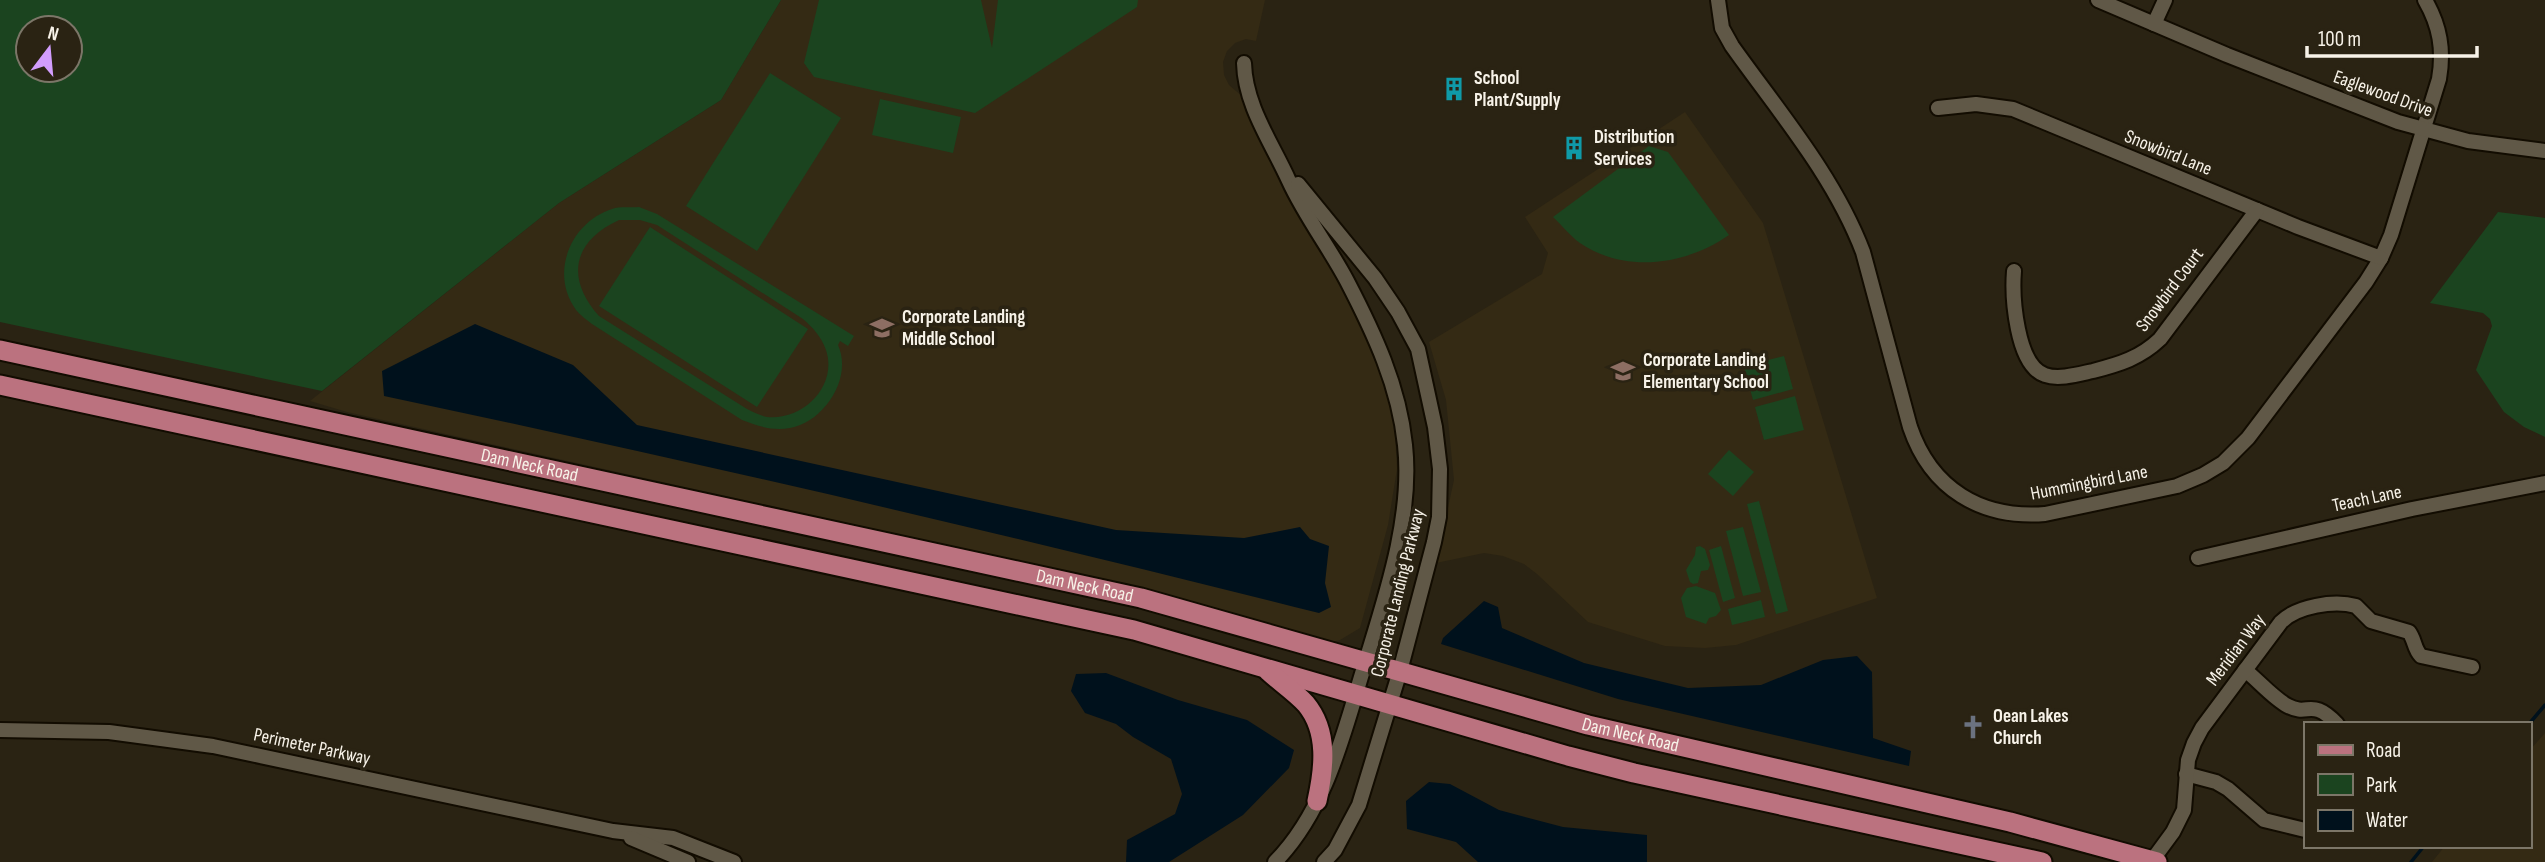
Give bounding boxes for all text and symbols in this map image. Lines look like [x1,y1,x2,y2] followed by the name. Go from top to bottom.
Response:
[14,14,84,84] north arrow
[2307,14,2477,58] scale bar
[45,22,61,47] text: N
[2318,27,2361,52] text: 100 m
[2330,65,2436,123] street label: Eaglewood Drive
[1474,67,1561,112] place label: School Plant/Supply
[1440,75,1468,103] building icon: School Plant/Supply
[2121,125,2215,181] street label: Snowbird Lane
[1594,126,1674,171] place label: Distribution Services
[1560,134,1588,162] building icon: Distribution Services
[2131,244,2209,336] street label: Snowbird Court
[902,306,1025,351] place label: Corporate Landing Middle School
[868,314,896,342] school or university icon: Corporate Landing Middle School
[1643,349,1769,394] place label: Corporate Landing Elementary School
[1609,357,1637,385] school or university icon: Corporate Landing Elementary School
[479,443,580,487] street label: Dam Neck Road
[2028,460,2150,506] street label: Hummingbird Lane
[2330,480,2404,518] street label: Teach Lane
[1366,506,1430,679] street label: Corporate Landing Parkway
[1034,564,1135,607] street label: Dam Neck Road
[2201,609,2271,691] street label: Meridian Way
[1993,705,2069,750] place label: Oean Lakes Church
[1579,712,1681,757] street label: Dam Neck Road
[1959,713,1987,741] church icon: Oean Lakes Church
[2304,722,2531,848] legend
[251,723,373,771] street label: Perimeter Parkway
[2366,738,2401,763] text: Road
[2366,773,2397,798] text: Park
[2366,808,2408,833] text: Water

